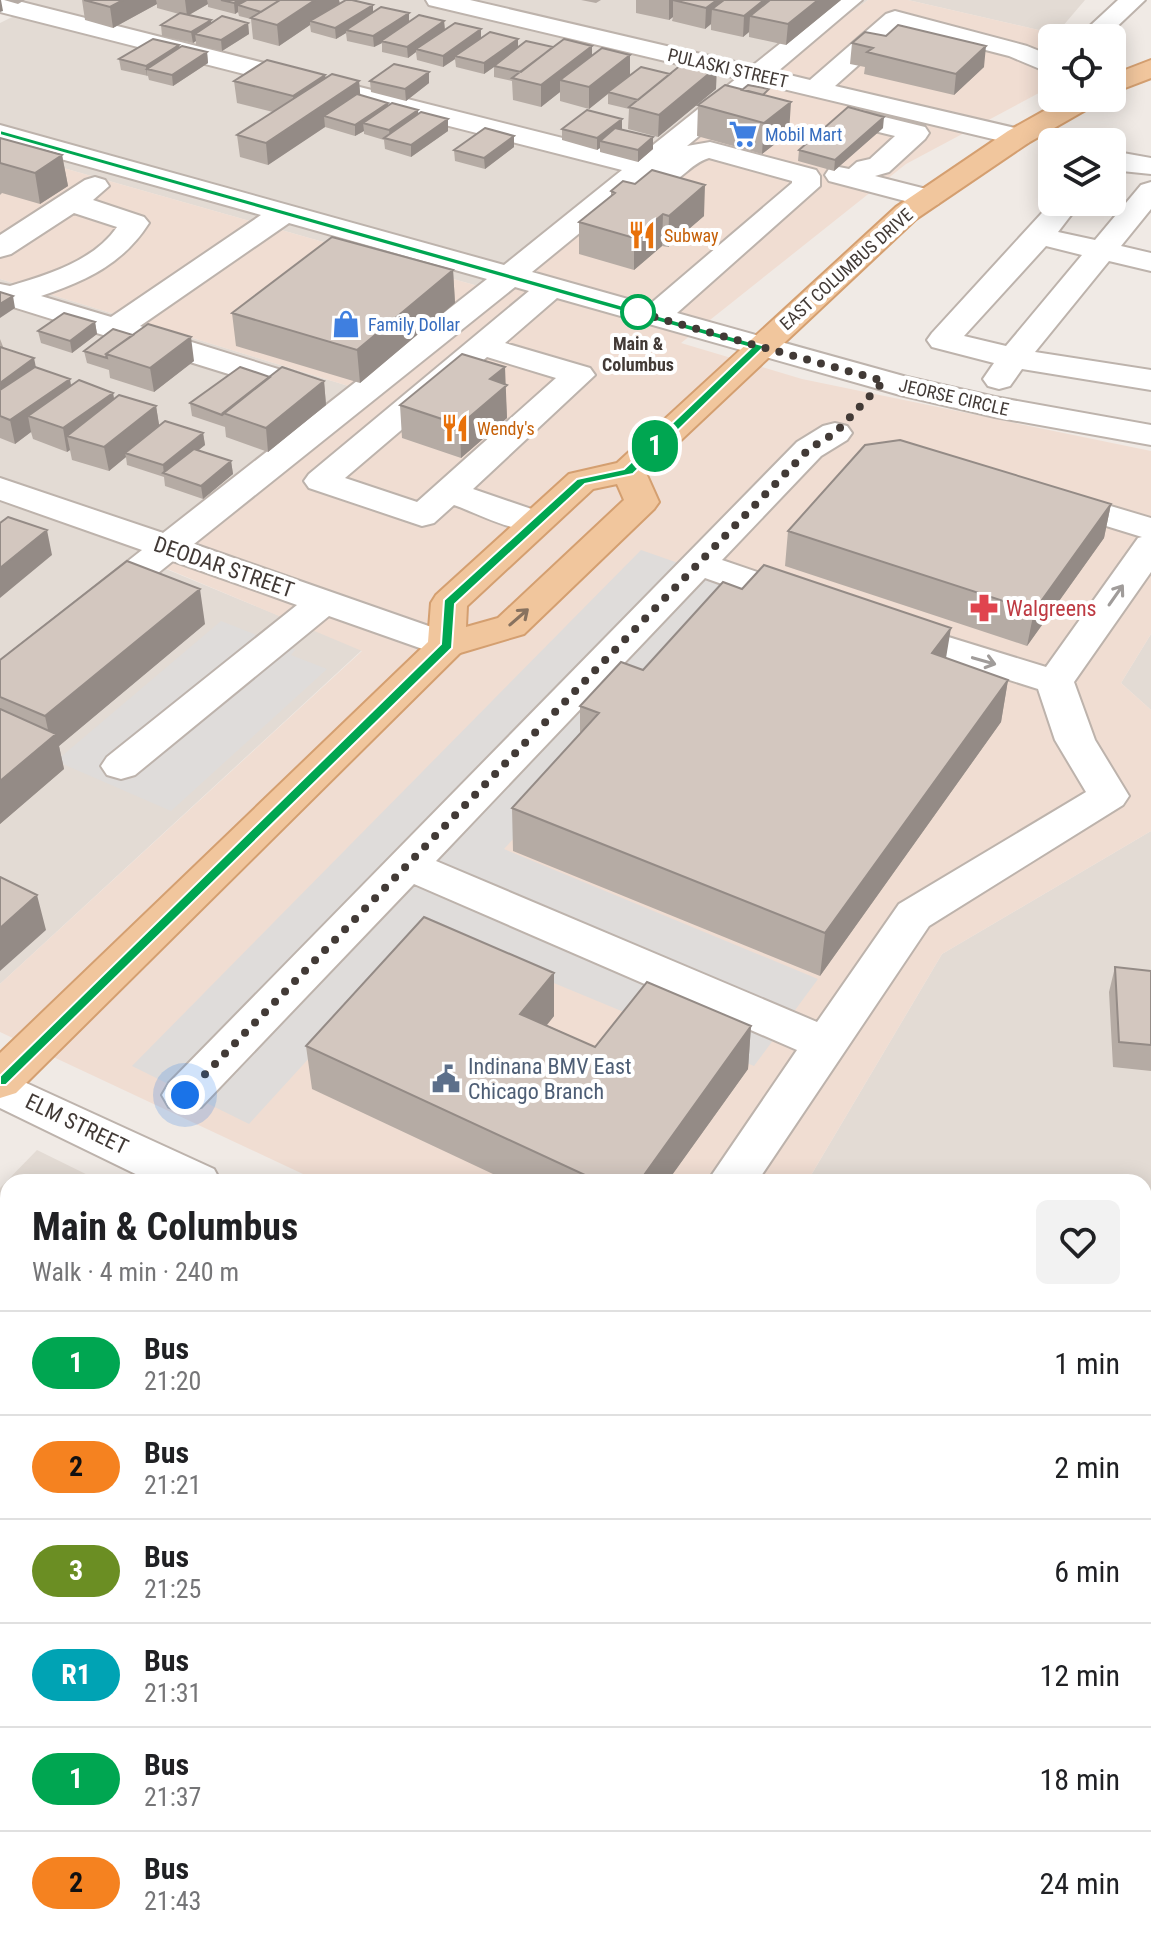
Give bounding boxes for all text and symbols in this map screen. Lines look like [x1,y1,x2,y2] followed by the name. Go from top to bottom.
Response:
[1038,24,1126,216] map controls
[1038,24,1126,112] button: locate
[666,44,790,92] street label: PULASKI STREET
[728,119,758,149] supermarket icon: Mobil Mart
[765,124,842,145] place label: Mobil Mart
[1038,128,1126,216] button: layers
[775,204,917,334] street label: EAST COLUMBUS DRIVE
[627,220,657,250] restaurant icon: Subway
[664,225,719,246] place label: Subway
[621,295,655,329] marker: Main & Columbus
[331,309,361,339] shop icon: Family Dollar
[368,314,461,335] place label: Family Dollar
[602,333,674,375] place label: Main & Columbus
[897,374,1011,420] street label: JEORSE CIRCLE
[440,413,470,443] restaurant icon: Wendy's
[477,418,535,439] place label: Wendy's
[629,420,681,472] line badge: 1
[648,429,662,462] text: 1
[151,531,297,603] street label: DEODAR STREET
[1108,585,1124,607] one-way arrow
[969,593,999,623] pharmacy icon: Walgreens
[1006,596,1097,621] place label: Walgreens
[509,608,529,626] one-way arrow
[971,655,996,669] one-way arrow
[468,1054,632,1104] place label: Indinana BMV East Chicago Branch
[431,1064,461,1094] public building icon: Indinana BMV East Chicago Branch
[165,1075,205,1115] your location
[22,1088,132,1160] street label: ELM STREET
[1036,1200,1120,1284] button: heart
[32,1205,298,1249] text: Main & Columbus
[32,1257,239,1287] text: Walk · 4 min · 240 m
[144,1331,189,1366] text: Bus
[69,1346,83,1379] text: 1
[1054,1346,1120,1381] text: 1 min
[144,1366,201,1396] text: 21:20
[144,1435,189,1470] text: Bus
[69,1450,83,1483] text: 2
[1054,1450,1120,1485] text: 2 min
[144,1470,201,1500] text: 21:21
[144,1539,189,1574] text: Bus
[69,1554,83,1587] text: 3
[1054,1554,1120,1589] text: 6 min
[144,1574,201,1604] text: 21:25
[144,1643,189,1678] text: Bus
[61,1658,91,1691] text: R1
[1039,1658,1120,1693] text: 12 min
[144,1678,201,1708] text: 21:31
[144,1747,189,1782] text: Bus
[69,1762,83,1795] text: 1
[1039,1762,1120,1797] text: 18 min
[144,1782,201,1812] text: 21:37
[144,1851,189,1886] text: Bus
[69,1866,83,1899] text: 2
[1039,1866,1120,1901] text: 24 min
[144,1886,201,1916] text: 21:43

